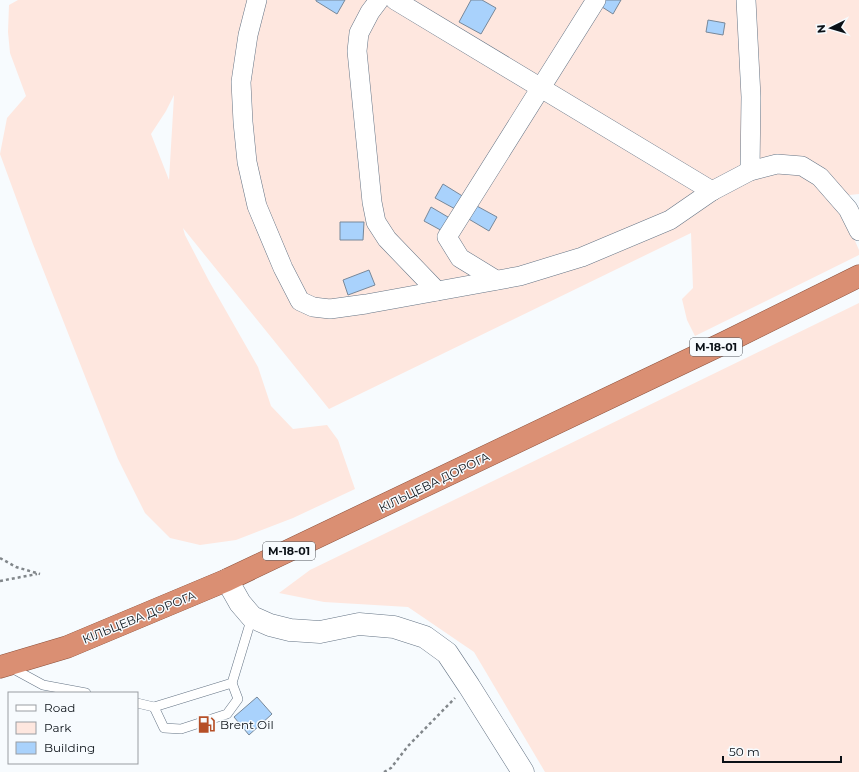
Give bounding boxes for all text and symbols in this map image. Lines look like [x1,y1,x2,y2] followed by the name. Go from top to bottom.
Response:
[811,8,851,48] north arrow
[814,24,828,34] text: N
[690,338,742,356] road number: М-18-01
[376,449,492,515] street label: КІЛЬЦЕВА ДОРОГА
[263,542,315,560] road number: М-18-01
[80,587,198,647] street label: КІЛЬЦЕВА ДОРОГА
[8,692,138,764] legend
[44,700,75,715] text: Road
[197,714,217,734] fuel station icon: Brent Oil
[220,717,274,732] place label: Brent Oil
[44,720,72,735] text: Park
[723,738,841,764] scale bar
[44,740,95,755] text: Building
[729,744,760,759] text: 50 m

